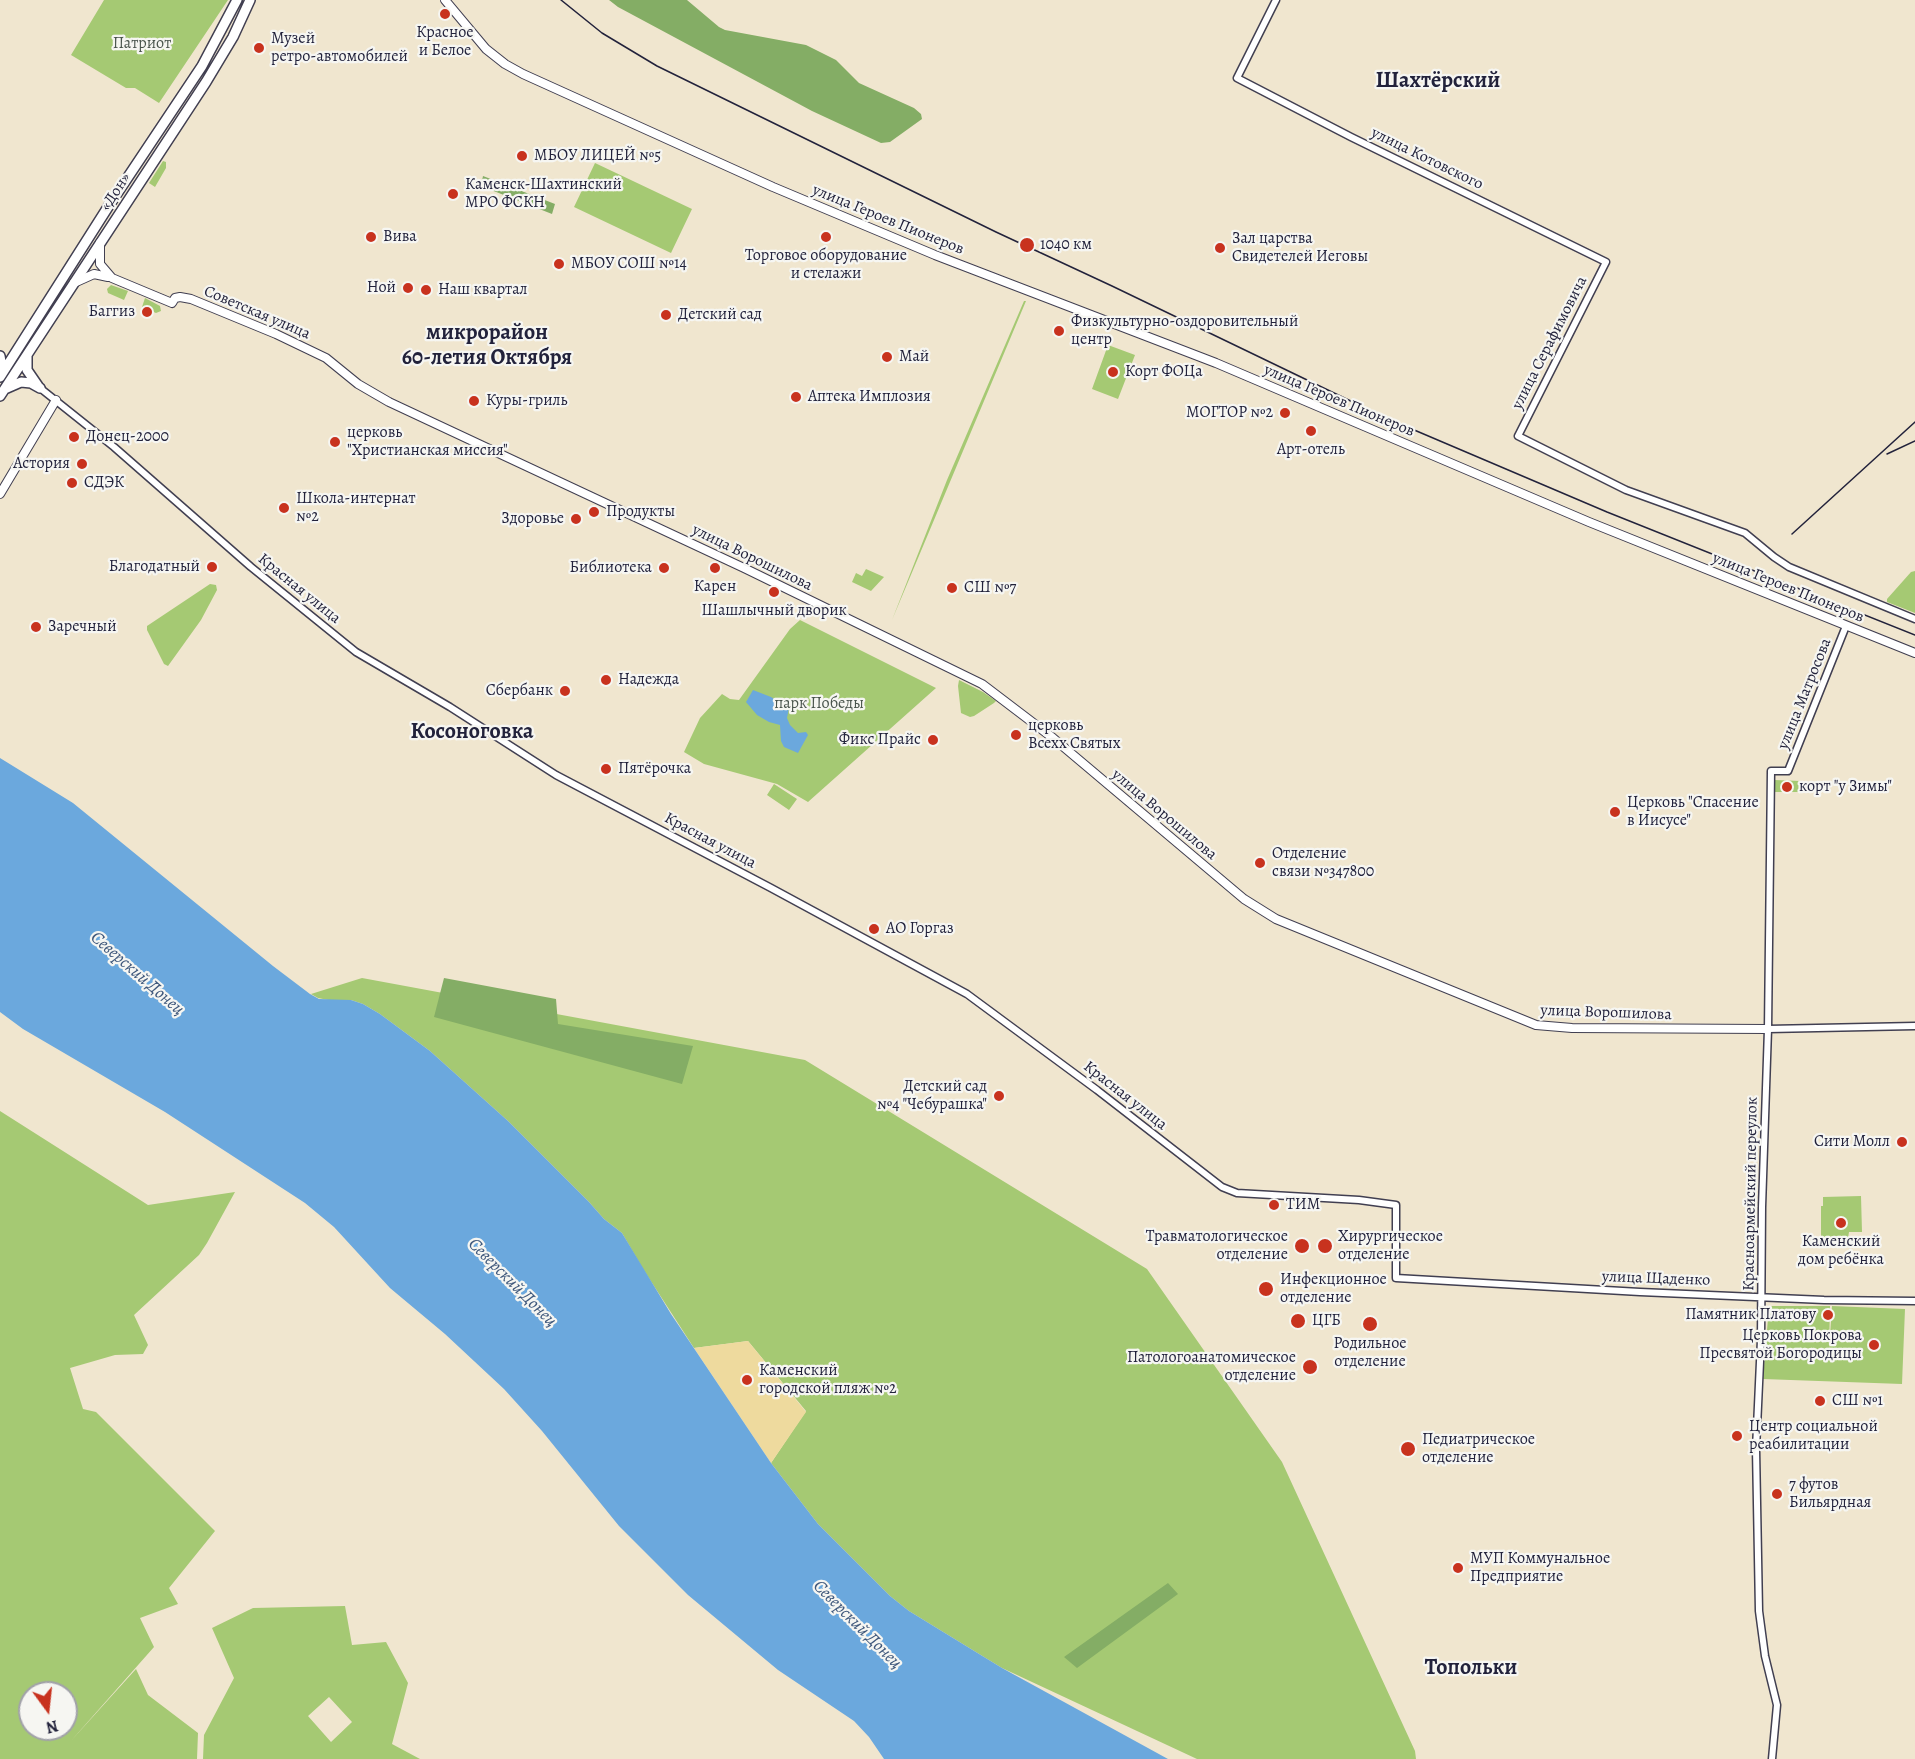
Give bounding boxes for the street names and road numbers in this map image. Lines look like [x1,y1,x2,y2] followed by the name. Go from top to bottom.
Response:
[1368,124,1486,194] street label: улица Котовского
[97,169,135,215] street label: «Дон»
[809,181,967,259] street label: улица Героев Пионеров
[1508,273,1592,413] street label: улица Серафимовича
[201,282,313,344] street label: Советская улица
[1261,361,1417,441] street label: улица Героев Пионеров
[689,521,815,595] street label: улица Ворошилова
[1709,549,1867,627] street label: улица Героев Пионеров
[254,550,344,628] street label: Красная улица
[1774,636,1836,752] street label: улица Матросова
[1107,765,1221,865] street label: улица Ворошилова
[661,809,759,873] street label: Красная улица
[1540,1001,1672,1025] street label: улица Ворошилова
[1079,1057,1171,1135] street label: Красная улица
[1740,1097,1762,1291] street label: Красноармейский переулок
[1601,1268,1711,1290] street label: улица Щаденко

